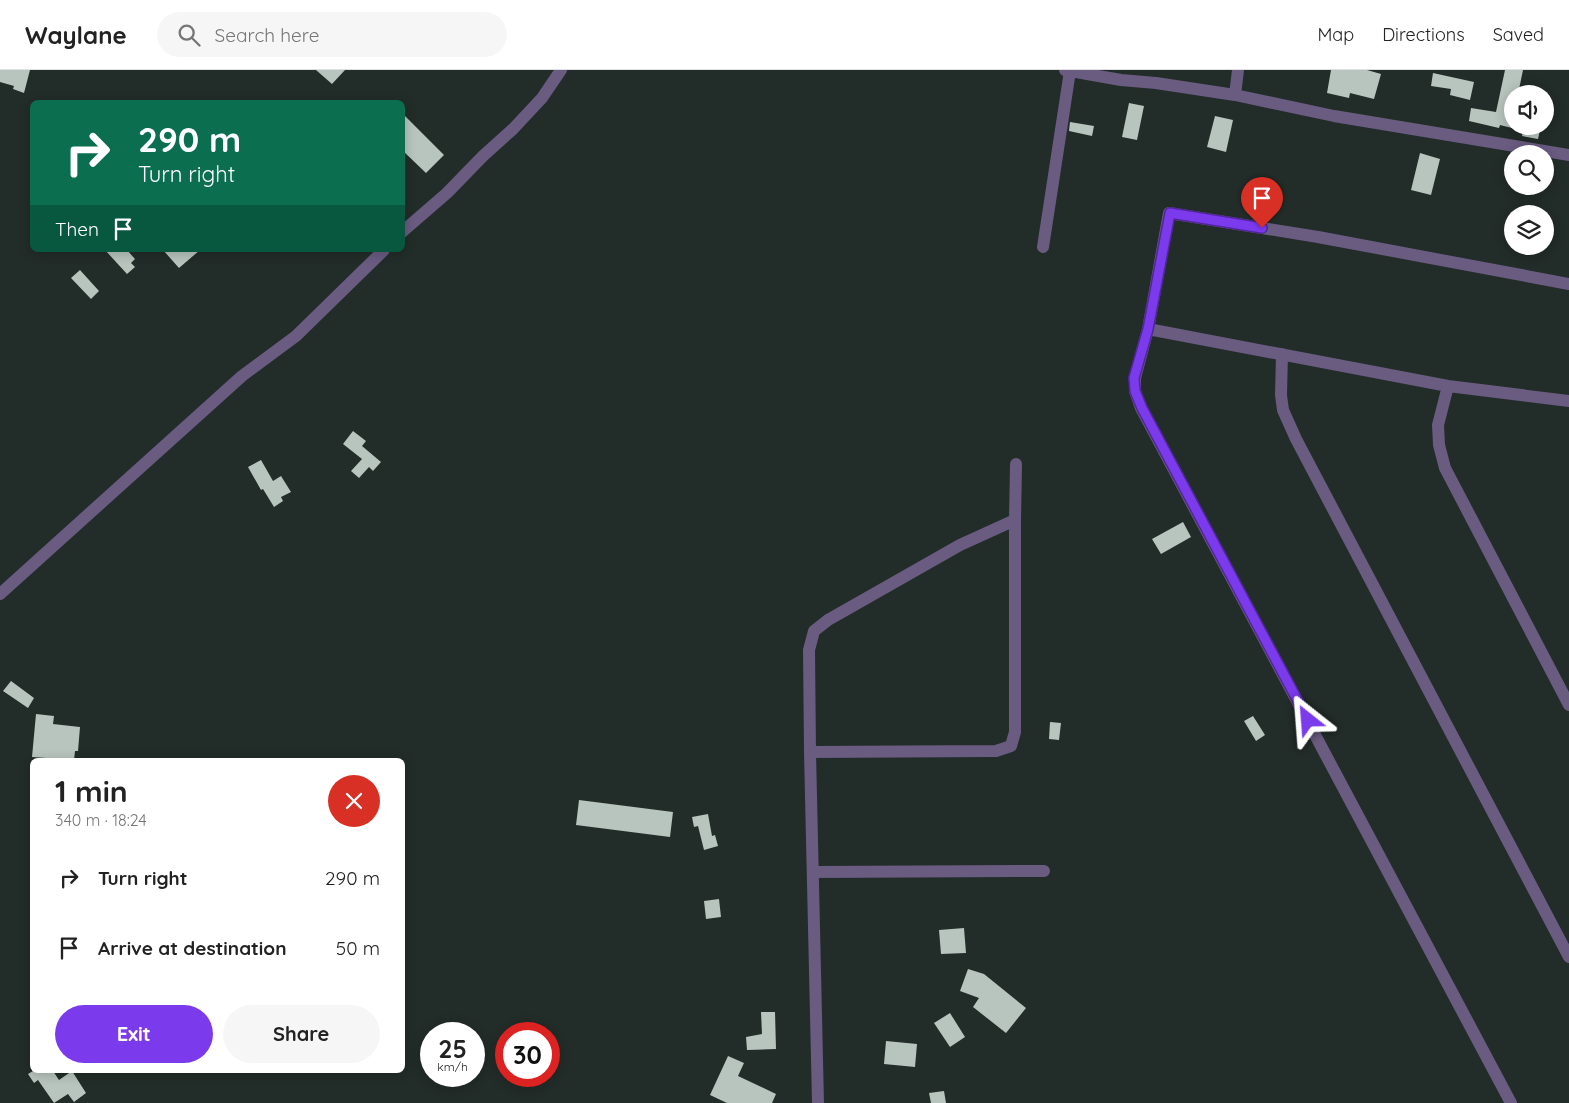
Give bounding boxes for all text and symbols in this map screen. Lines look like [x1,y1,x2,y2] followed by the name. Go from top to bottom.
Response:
[157,12,507,57] search box
[25,20,127,50] text: Waylane
[175,21,203,49] icon: search
[215,23,319,47] text: Search here
[1317,23,1354,46] text: Map
[1382,23,1465,46] text: Directions
[1493,23,1544,46] text: Saved
[1504,85,1554,255] map controls
[1504,85,1554,135] button: sound
[138,117,241,161] text: 290 m
[55,120,120,185] icon: right
[1504,145,1554,195] button: search
[138,160,235,188] text: Turn right
[1241,177,1283,228] pin
[1248,184,1276,212] icon: arrive
[1504,205,1554,255] button: layers
[109,215,137,243] icon: arrive
[55,217,99,241] text: Then
[1281,693,1333,745] position arrow
[55,772,128,810] text: 1 min
[328,775,380,827] button: close
[55,810,147,830] text: 340 m · 18:24
[55,864,83,892] icon: right
[98,866,187,890] text: Turn right
[325,866,380,890] text: 290 m
[55,934,83,962] icon: arrive
[98,936,287,960] text: Arrive at destination
[336,936,380,960] text: 50 m
[55,1005,213,1063] button: Exit
[223,1005,380,1063] button: Share
[495,1022,560,1087] speed limit sign: 30
[438,1033,467,1064] text: 25
[437,1059,468,1074] text: km/h

